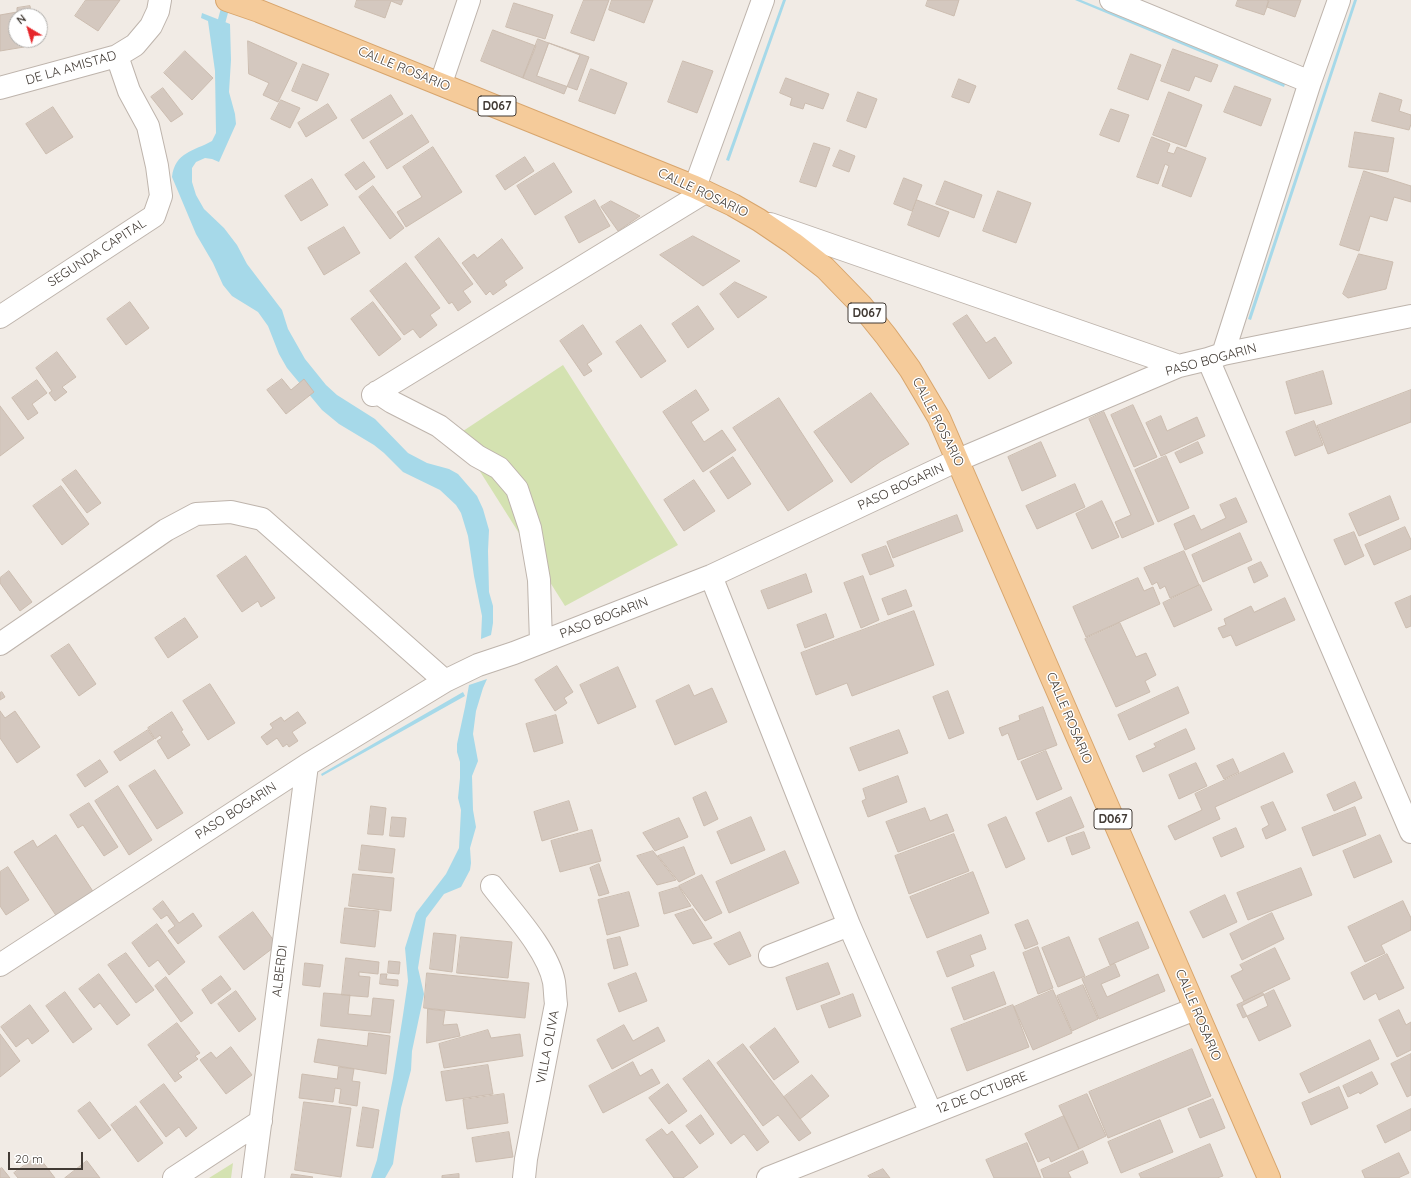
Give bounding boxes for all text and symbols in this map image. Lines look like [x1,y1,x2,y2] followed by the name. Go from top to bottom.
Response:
[8,8,48,48] north arrow
[14,11,29,27] text: N
[356,43,452,95] street label: CALLE ROSARIO
[24,48,118,88] street label: DE LA AMISTAD
[478,96,516,116] road number: D067
[655,165,751,221] street label: CALLE ROSARIO
[45,215,149,291] street label: SEGUNDA CAPITAL
[848,303,886,323] road number: D067
[1164,340,1258,380] street label: PASO BOGARIN
[909,375,967,469] street label: CALLE ROSARIO
[855,460,947,514] street label: PASO BOGARIN
[557,594,651,642] street label: PASO BOGARIN
[1043,670,1095,766] street label: CALLE ROSARIO
[192,779,280,843] street label: PASO BOGARIN
[1094,809,1132,829] road number: D067
[269,944,291,998] street label: ALBERDI
[1172,967,1224,1063] street label: CALLE ROSARIO
[533,1009,563,1085] street label: VILLA OLIVA
[934,1069,1030,1117] street label: 12 DE OCTUBRE
[10,1144,85,1170] scale bar
[15,1151,43,1166] text: 20 m

